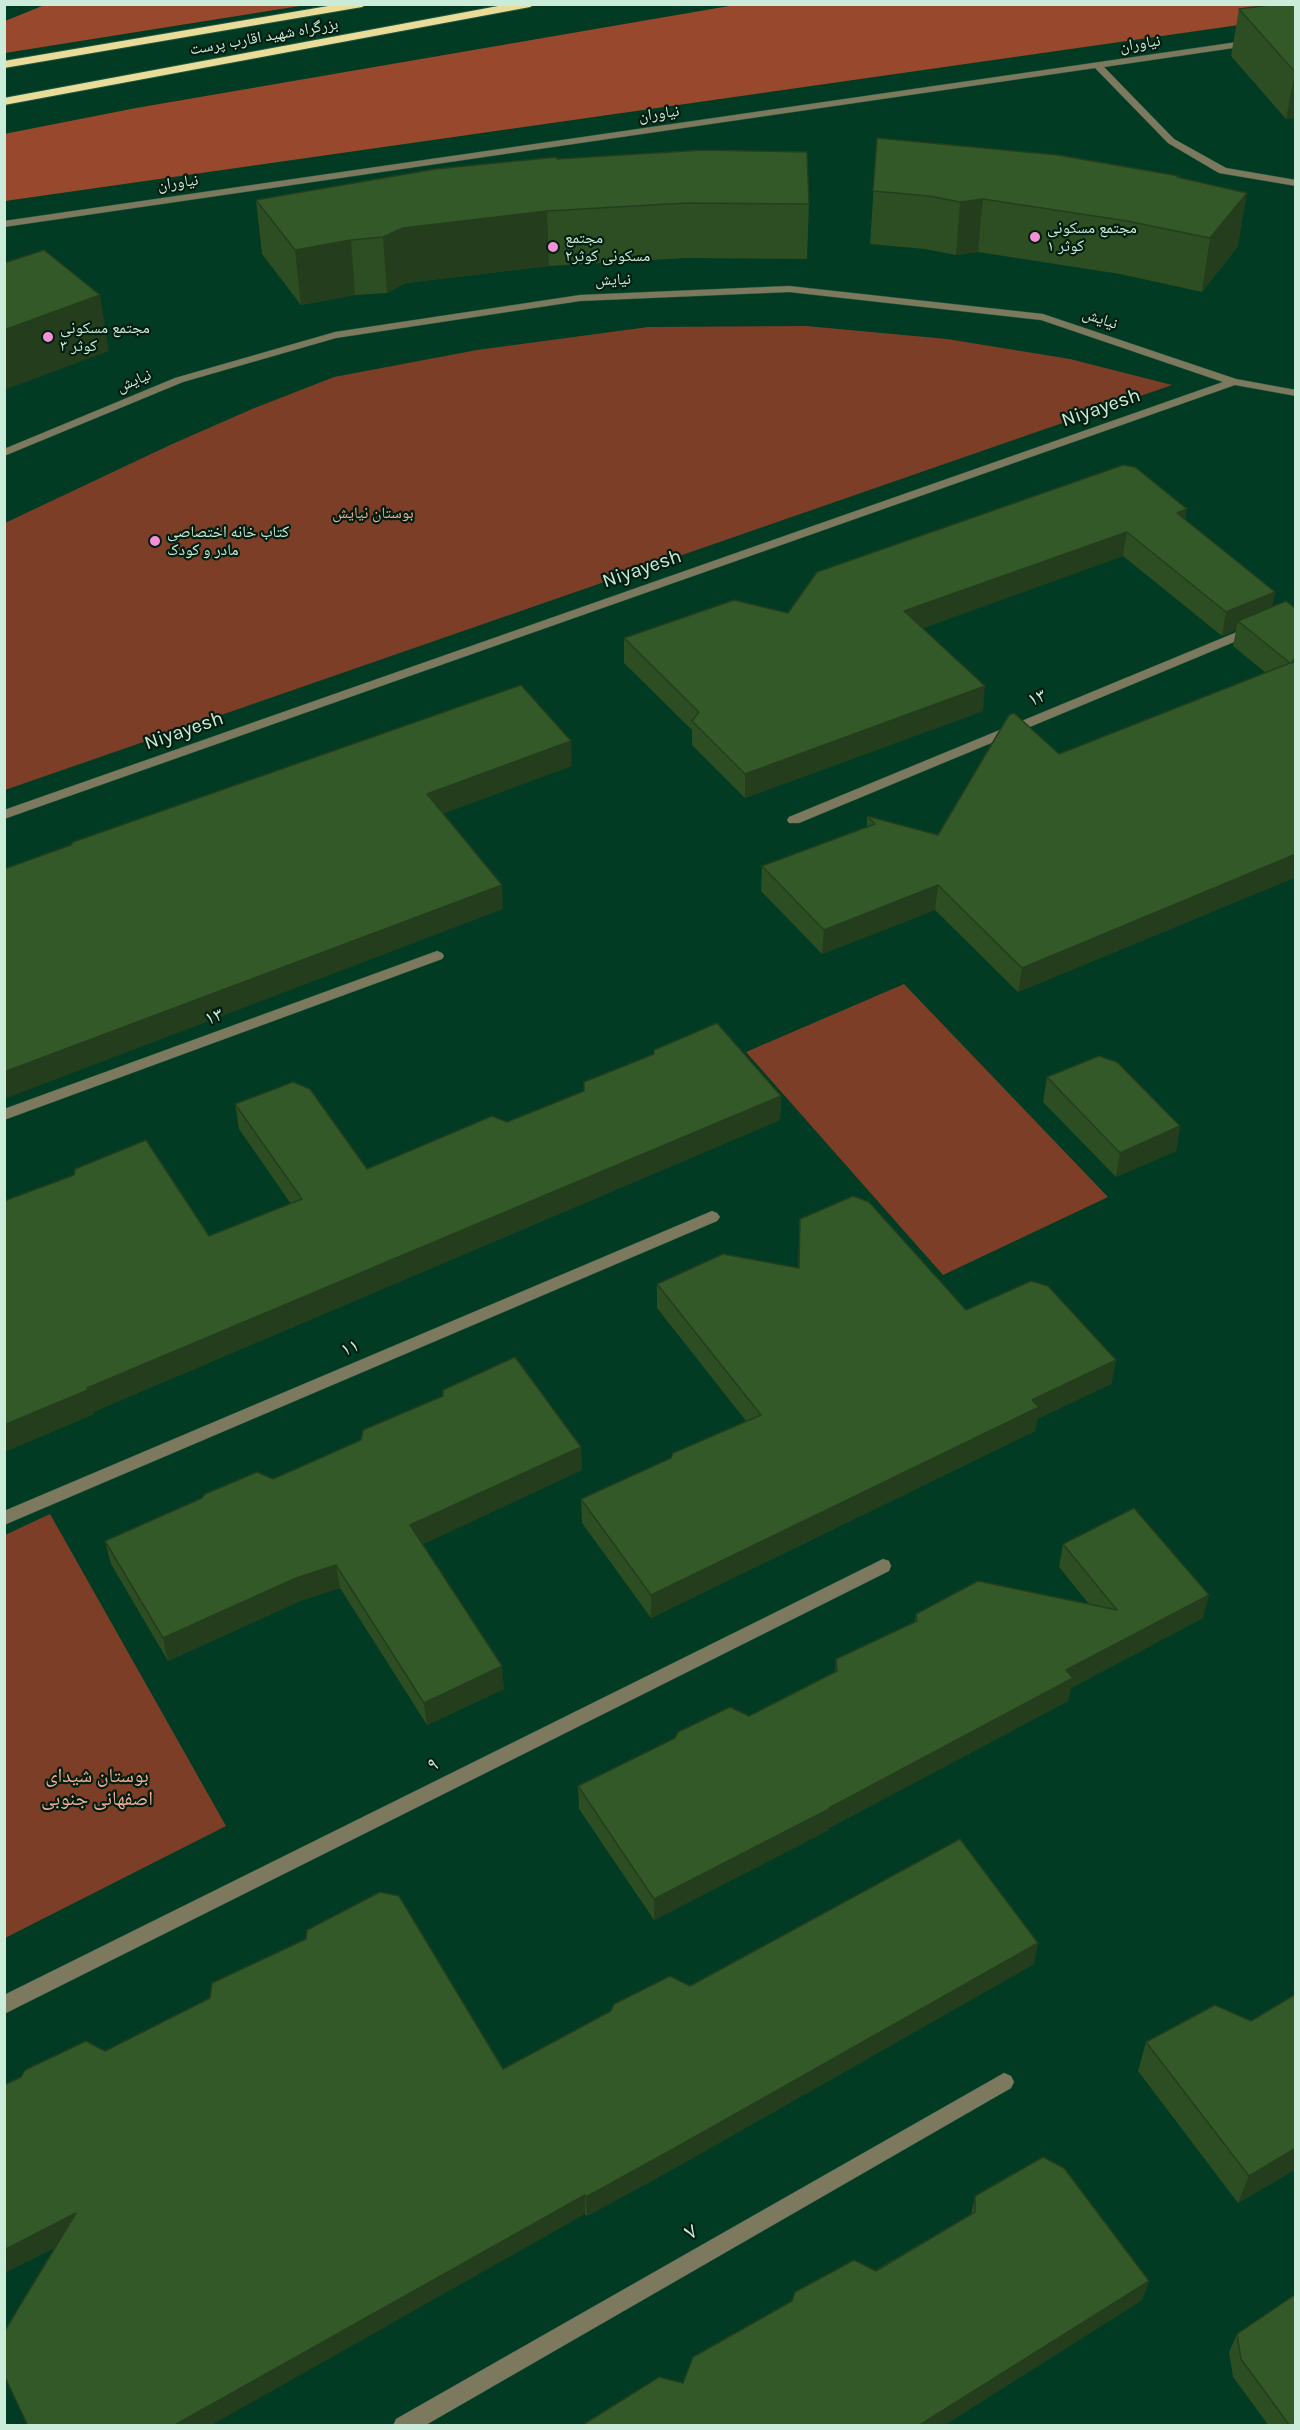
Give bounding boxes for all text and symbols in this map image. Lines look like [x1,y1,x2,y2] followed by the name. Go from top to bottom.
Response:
[188,14,340,60] street label: بزرگراه شهید اقارب پرست
[1118,31,1162,57] street label: نیاوران
[637,102,681,126] street label: نیاوران
[156,171,200,195] street label: نیاوران
[1047,218,1137,256] place label: مجتمع مسکونی کوثر ۱
[565,228,650,266] place label: مجتمع مسکونی کوثر۲
[1028,230,1042,244] marker: مجتمع مسکونی کوثر ۱
[546,240,560,254] marker: مجتمع مسکونی کوثر۲
[595,270,631,290] street label: نیایش
[1080,304,1120,334] street label: نیایش
[60,318,150,356] place label: مجتمع مسکونی کوثر ۳
[41,330,55,344] marker: مجتمع مسکونی کوثر ۳
[114,365,154,397] street label: نیایش
[1058,383,1144,433] street label: Niyayesh
[332,503,414,523] park label: بوستان نیایش
[167,522,289,560] place label: کتاب خانه اختصاصی مادر و کودک
[148,534,162,548] marker: کتاب خانه اختصاصی مادر و کودک
[599,544,685,594] street label: Niyayesh
[1024,683,1050,713] street label: ۱۳
[141,706,227,756] street label: Niyayesh
[201,1003,227,1031] street label: ۱۳
[337,1333,363,1363] street label: ۱۱
[424,1752,442,1778] street label: ۹
[41,1764,153,1811] park label: بوستان شیدای اصفهانی جنوبی
[679,2217,703,2247] street label: ۷

